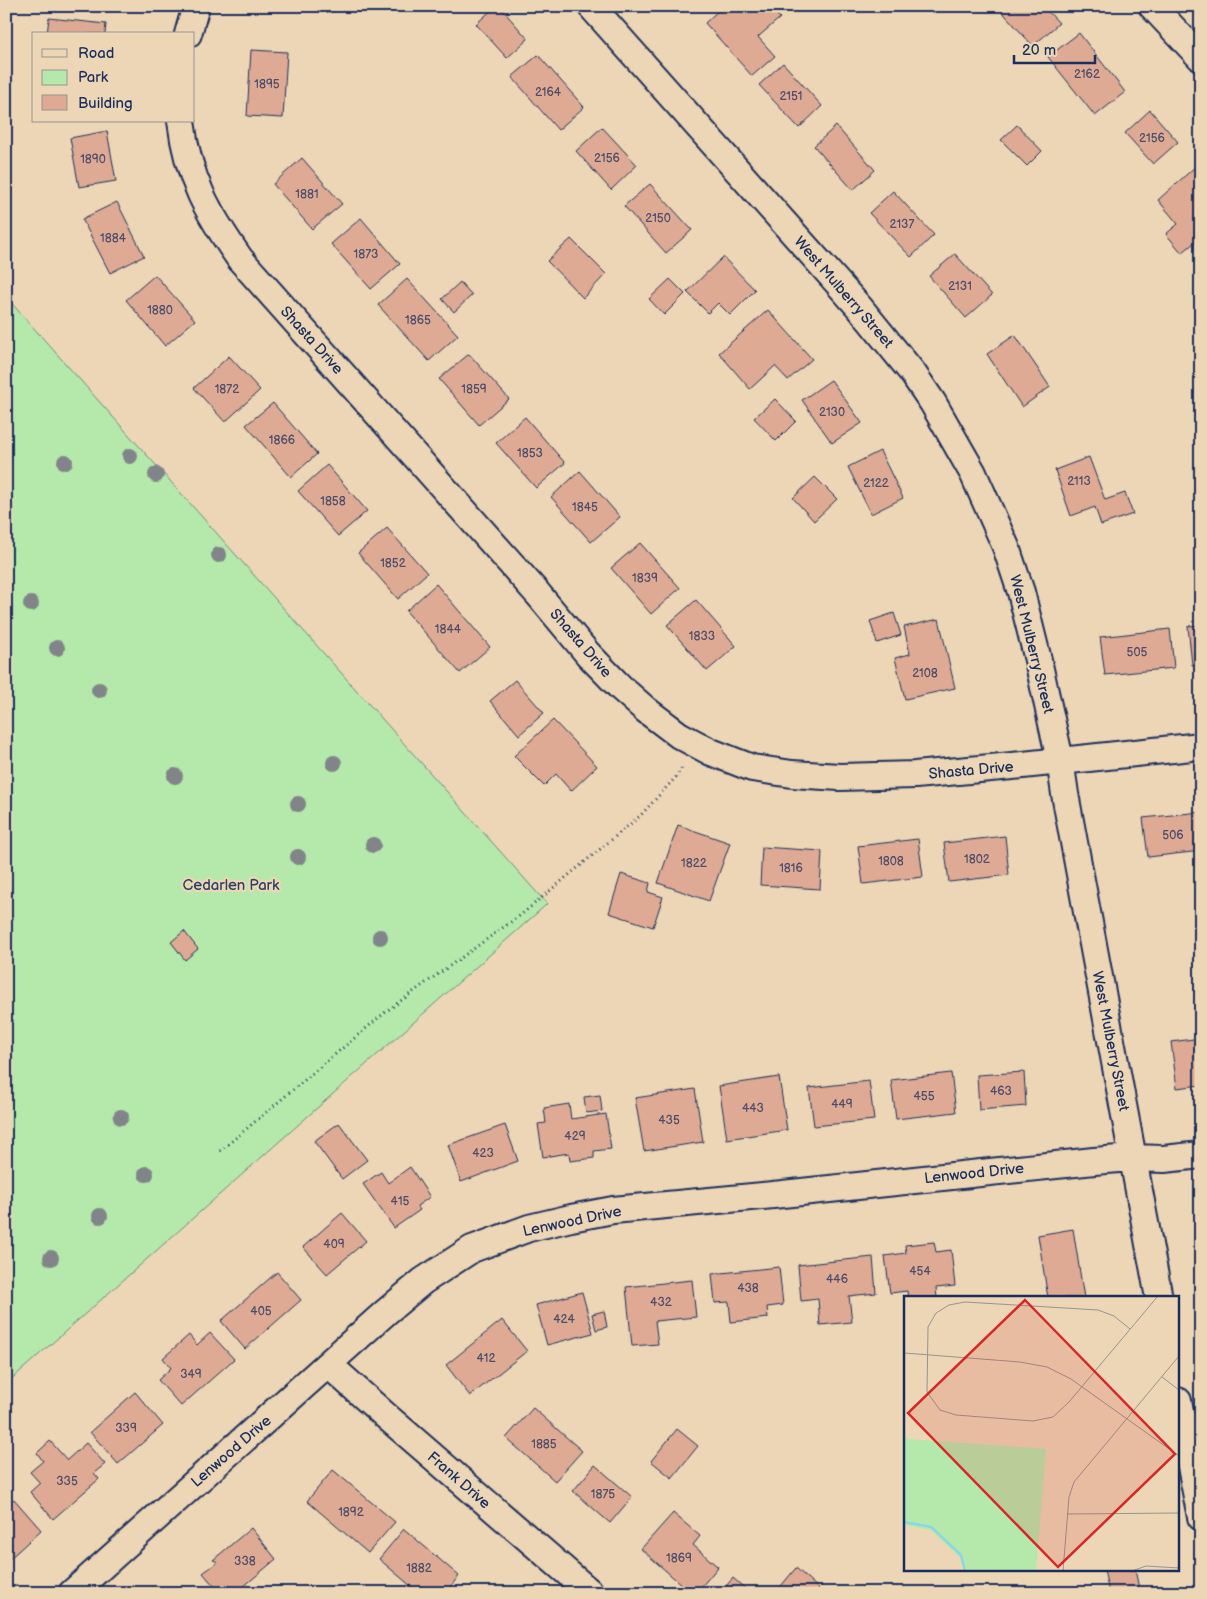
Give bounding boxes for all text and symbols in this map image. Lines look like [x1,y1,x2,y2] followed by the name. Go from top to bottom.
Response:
[32,32,195,122] legend
[1014,32,1096,64] scale bar
[1022,41,1056,60] text: 20 m
[78,44,114,63] text: Road
[1074,67,1100,82] house number: 2162
[78,68,109,87] text: Park
[254,77,280,92] house number: 1895
[535,85,562,100] house number: 2164
[779,89,803,104] house number: 2151
[78,94,133,113] text: Building
[1139,131,1165,146] house number: 2156
[594,151,620,166] house number: 2156
[80,152,106,167] house number: 1890
[295,187,319,202] house number: 1881
[645,211,671,226] house number: 2150
[890,217,915,232] house number: 2137
[100,231,127,246] house number: 1884
[790,232,898,352] street label: West Mulberry Street
[354,247,378,262] house number: 1873
[948,279,972,294] house number: 2131
[276,302,347,378] street label: Shasta Drive
[147,303,173,318] house number: 1880
[405,313,431,328] house number: 1865
[215,382,239,397] house number: 1872
[461,382,487,397] house number: 1859
[819,405,845,420] house number: 2130
[269,433,295,448] house number: 1866
[517,446,543,461] house number: 1853
[1067,474,1091,489] house number: 2113
[863,476,889,491] house number: 2122
[320,494,346,509] house number: 1858
[572,500,598,515] house number: 1845
[380,556,406,571] house number: 1852
[632,571,658,586] house number: 1839
[1005,573,1058,716] street label: West Mulberry Street
[545,605,616,682] street label: Shasta Drive
[435,622,462,637] house number: 1844
[689,629,715,644] house number: 1833
[1127,645,1148,660] house number: 505
[912,666,938,681] house number: 2108
[928,757,1014,784] street label: Shasta Drive
[1162,828,1184,843] house number: 506
[964,852,990,867] house number: 1802
[878,854,904,869] house number: 1808
[681,856,707,871] house number: 1822
[779,861,803,876] house number: 1816
[183,876,280,895] park label: Cedarlen Park
[1088,970,1133,1113] street label: West Mulberry Street
[990,1084,1012,1099] house number: 463
[913,1089,935,1104] house number: 455
[831,1097,853,1112] house number: 449
[742,1101,764,1116] house number: 443
[658,1113,680,1128] house number: 435
[564,1129,586,1144] house number: 429
[472,1146,494,1161] house number: 423
[923,1159,1025,1188] street label: Lenwood Drive
[391,1194,410,1209] house number: 415
[521,1202,623,1241] street label: Lenwood Drive
[323,1237,345,1252] house number: 409
[909,1264,931,1279] house number: 454
[826,1272,848,1287] house number: 446
[737,1281,759,1296] house number: 438
[650,1295,672,1310] house number: 432
[904,1296,1180,1572] inset map
[250,1304,272,1319] house number: 405
[553,1312,575,1327] house number: 424
[476,1351,496,1366] house number: 412
[180,1367,202,1382] house number: 349
[187,1411,275,1491] street label: Lenwood Drive
[115,1421,137,1436] house number: 339
[531,1437,557,1452] house number: 1885
[423,1448,494,1513] street label: Frank Drive
[56,1474,78,1489] house number: 335
[591,1487,615,1502] house number: 1875
[338,1505,364,1520] house number: 1892
[666,1551,692,1566] house number: 1869
[234,1554,256,1569] house number: 338
[406,1561,432,1576] house number: 1882

